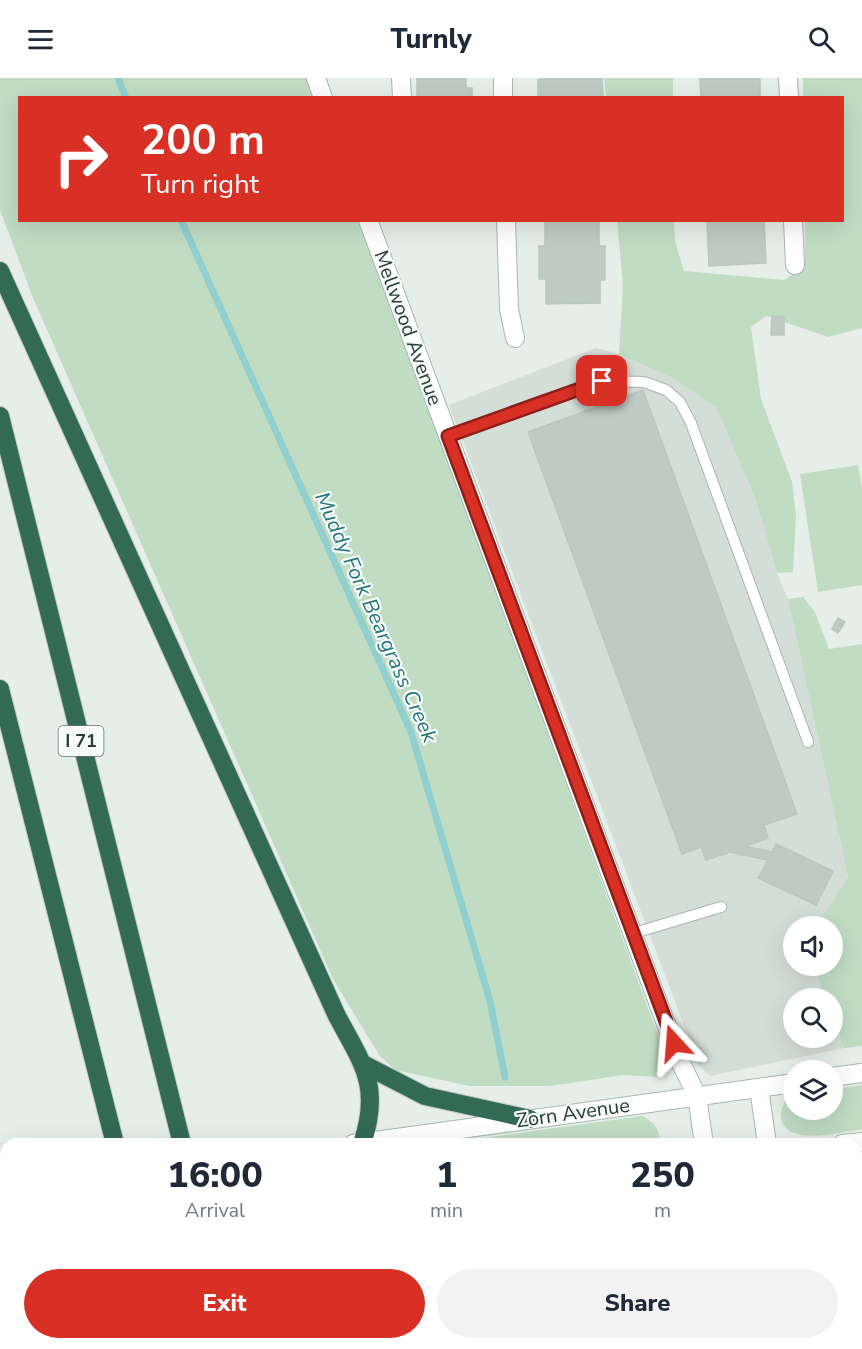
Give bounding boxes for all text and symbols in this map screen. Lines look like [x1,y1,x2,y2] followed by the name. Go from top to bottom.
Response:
[390,21,472,58] text: Turnly
[24,23,57,56] icon: menu
[805,23,838,56] icon: search
[141,112,265,169] text: 200 m
[42,120,120,198] icon: right
[141,166,259,203] text: Turn right
[367,247,449,409] street label: Mellwood Avenue
[576,355,627,406] pin
[585,364,618,397] icon: arrive
[308,487,444,747] water label: Muddy Fork Beargrass Creek
[58,726,104,756] road number: I 71
[783,916,843,1120] map controls
[783,916,843,976] button: sound
[783,988,843,1048] button: search
[642,1011,706,1075] position arrow
[783,1060,843,1120] button: layers
[515,1092,631,1134] street label: Zorn Avenue
[167,1151,263,1200] text: 16:00
[436,1151,457,1200] text: 1
[630,1151,695,1200] text: 250
[185,1197,245,1224] text: Arrival
[430,1197,463,1224] text: min
[654,1197,671,1224] text: m
[24,1269,425,1338] button: Exit
[437,1269,838,1338] button: Share

